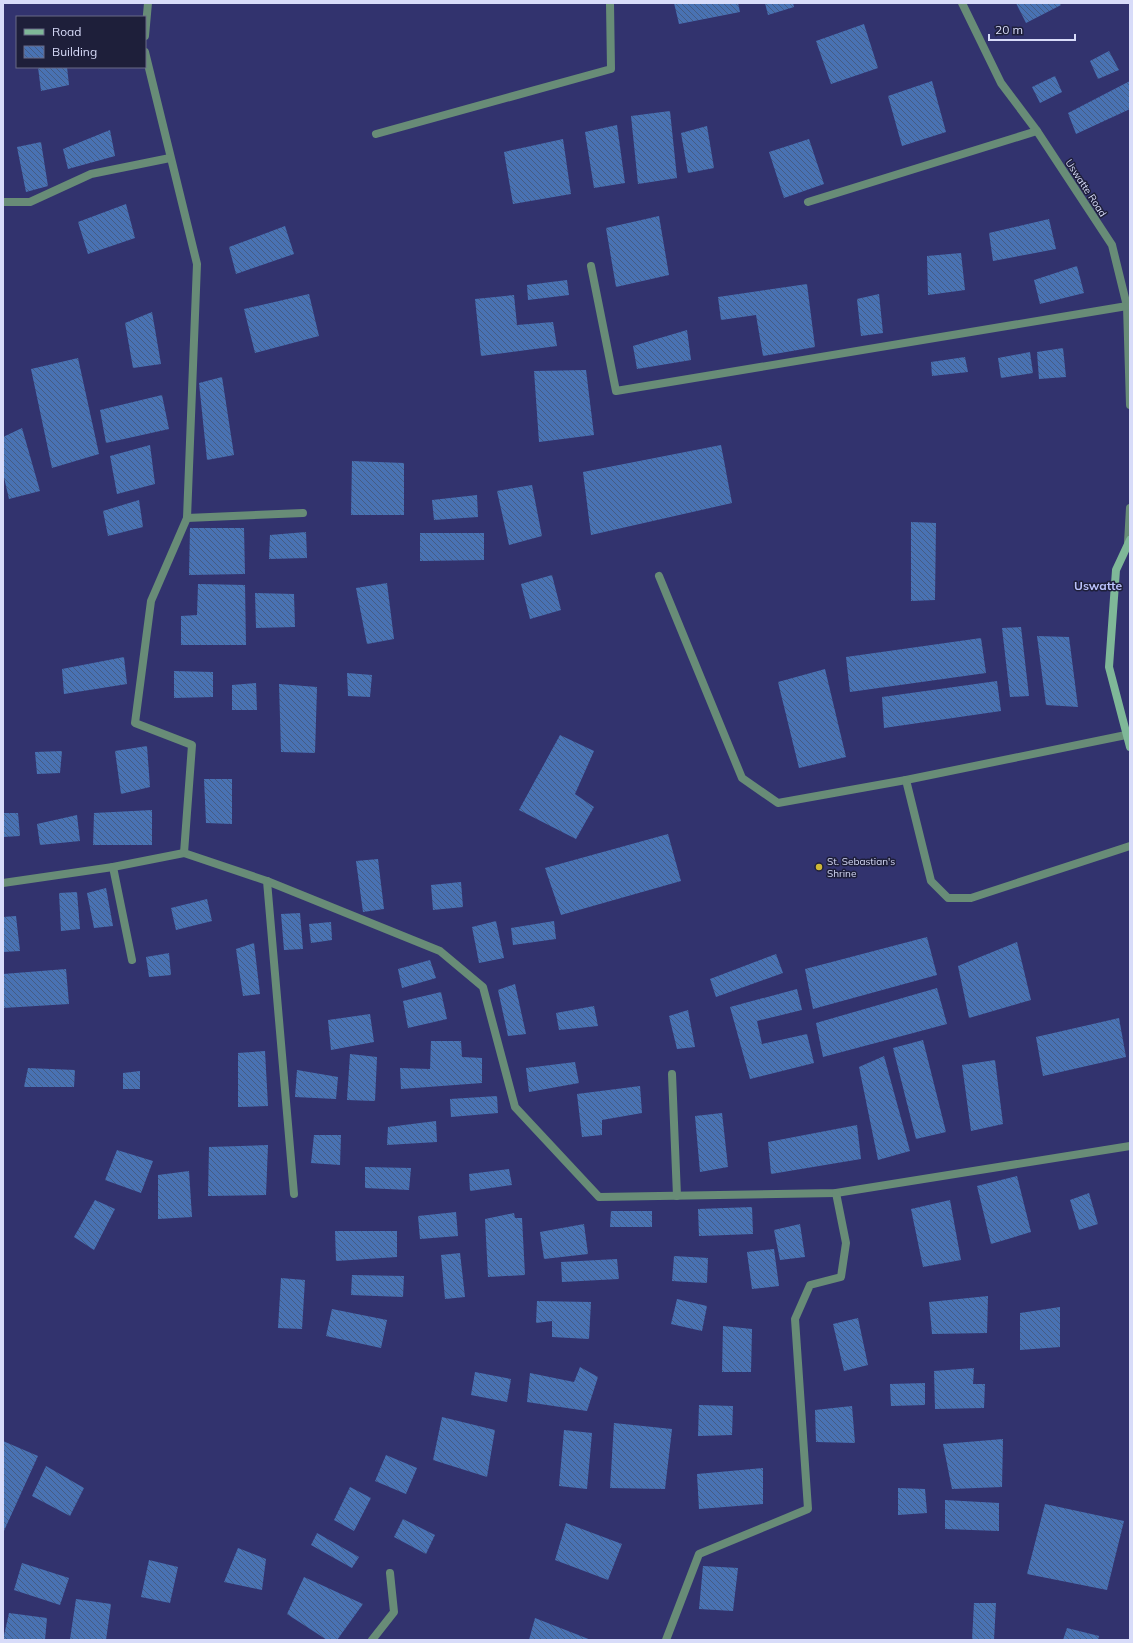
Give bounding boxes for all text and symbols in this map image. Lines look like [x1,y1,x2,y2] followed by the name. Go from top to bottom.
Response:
[16,16,146,68] legend
[989,16,1075,42] scale bar
[995,22,1023,37] text: 20 m
[52,24,81,39] text: Road
[52,44,97,59] text: Building
[1063,157,1109,219] street label: Uswatte Road
[1074,578,1122,593] district label: Uswatte
[827,855,895,880] place label: St. Sebastian's Shrine
[814,862,824,872] marker: St. Sebastian's Shrine

